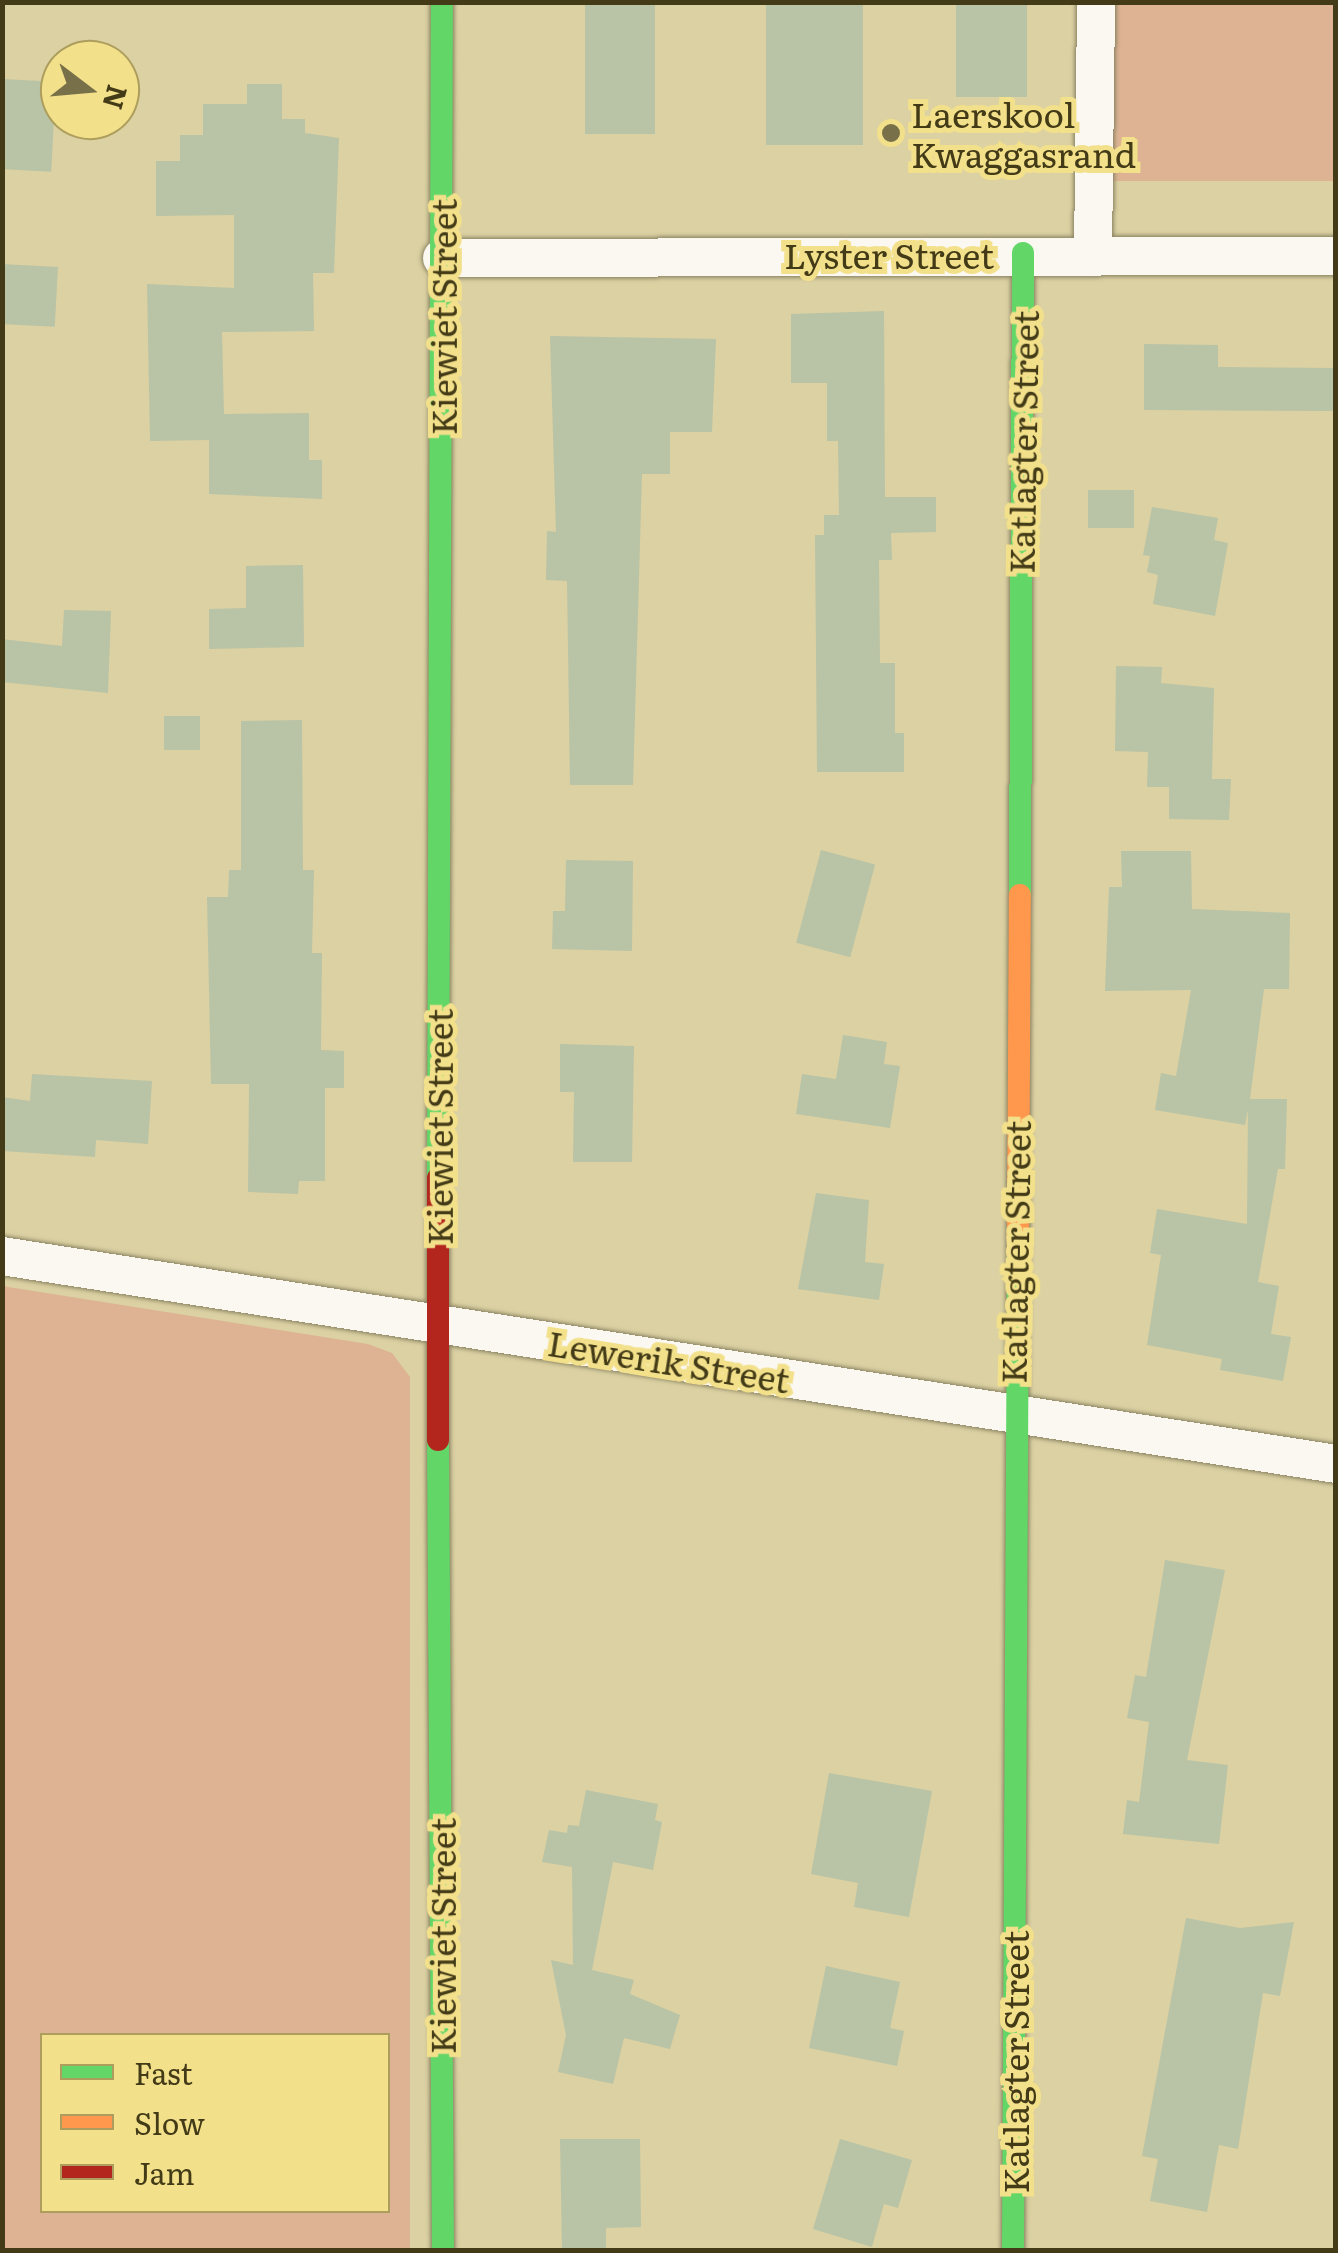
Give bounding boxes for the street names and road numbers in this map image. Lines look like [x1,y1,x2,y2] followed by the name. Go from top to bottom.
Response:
[421,199,463,435] street label: Kiewiet Street
[784,233,994,275] street label: Lyster Street
[999,310,1045,574] street label: Katlagter Street
[417,1009,459,1245] street label: Kiewiet Street
[991,1120,1037,1384] street label: Katlagter Street
[545,1320,793,1400] street label: Lewerik Street
[420,1818,462,2054] street label: Kiewiet Street
[993,1930,1035,2194] street label: Katlagter Street

